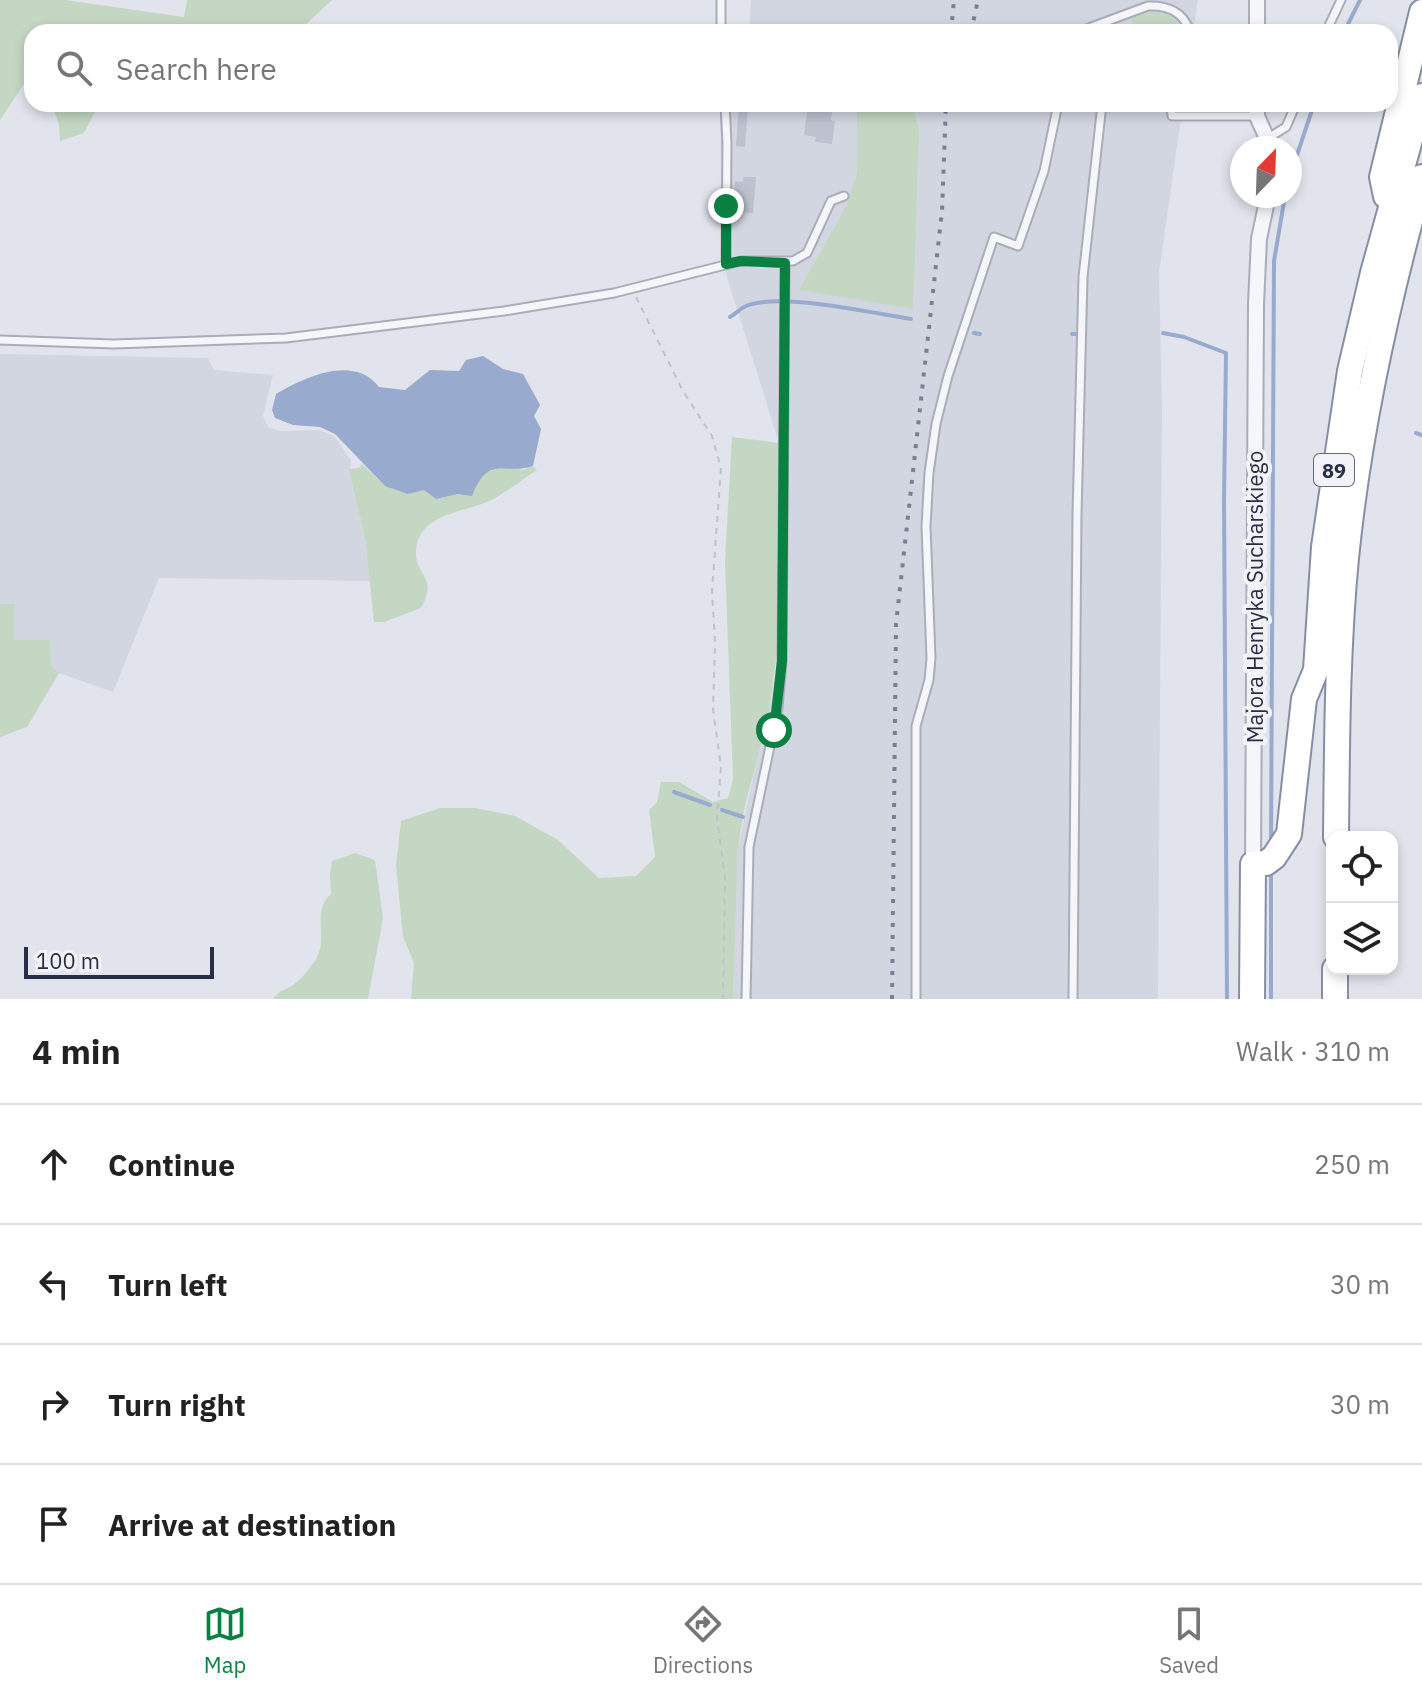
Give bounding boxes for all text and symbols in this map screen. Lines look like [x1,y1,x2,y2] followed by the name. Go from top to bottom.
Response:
[24,24,1398,112] search box
[52,46,96,90] icon: search
[116,49,277,88] text: Search here
[1230,136,1302,208] north arrow
[708,188,744,224] route end
[1240,451,1269,743] street label: Majora Henryka Sucharskiego
[1314,454,1354,486] road number: 89
[756,712,792,748] route start
[1326,831,1398,975] map controls
[1326,831,1398,903] button: locate
[1326,903,1398,975] button: layers
[24,943,214,979] scale bar
[36,946,100,975] text: 100 m
[32,1029,121,1073] text: 4 min
[1236,1034,1390,1068] text: Walk · 310 m
[32,1142,76,1186] icon: ahead
[108,1145,235,1184] text: Continue
[1314,1147,1390,1181] text: 250 m
[32,1262,76,1306] icon: left
[108,1265,227,1304] text: Turn left
[1330,1267,1390,1301] text: 30 m
[32,1382,76,1426] icon: right
[108,1385,246,1424] text: Turn right
[1330,1387,1390,1421] text: 30 m
[32,1502,76,1546] icon: arrive
[108,1505,396,1544] text: Arrive at destination
[203,1602,247,1679] tab: Map
[653,1602,753,1679] tab: Directions
[1159,1602,1219,1679] tab: Saved

